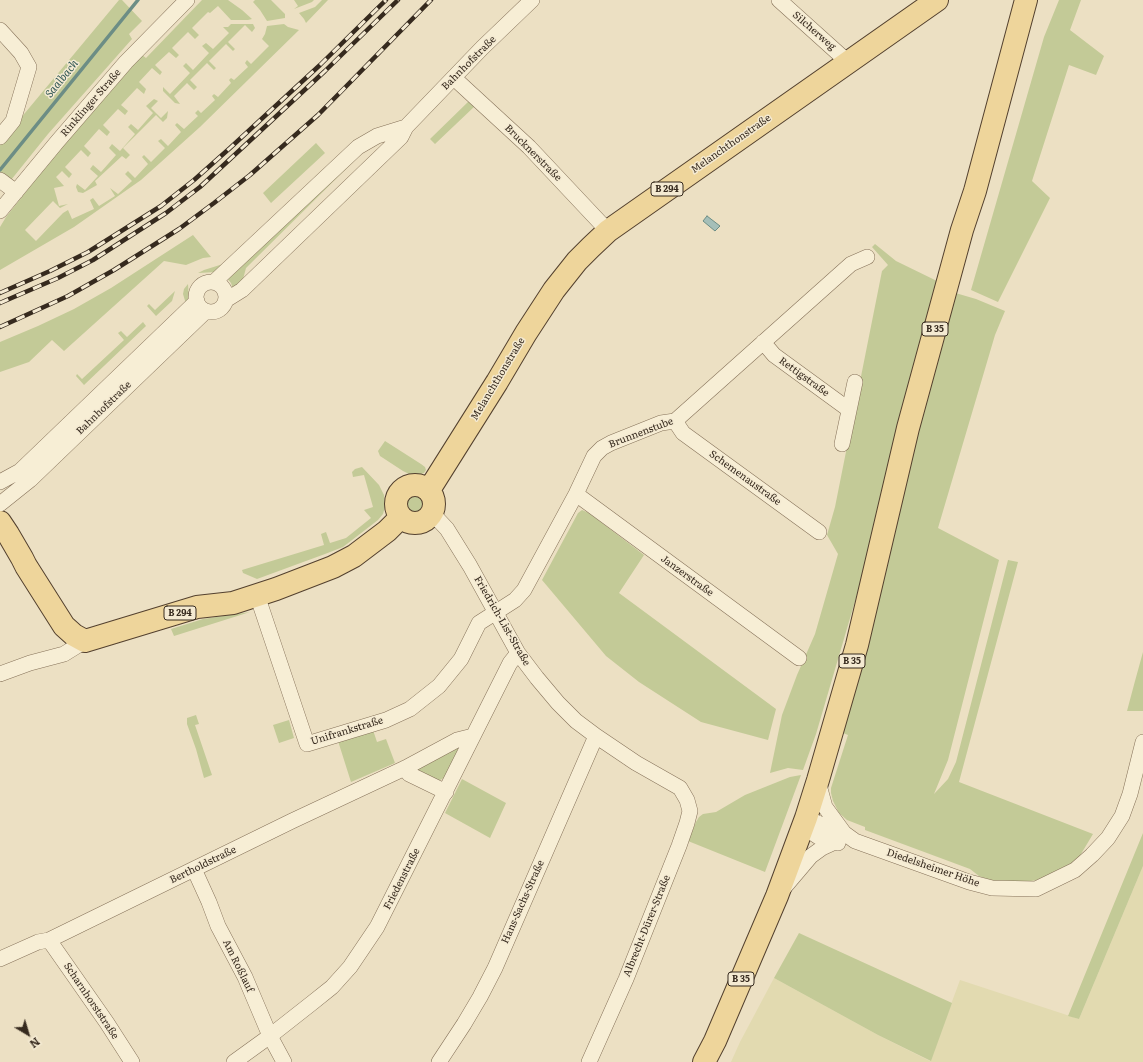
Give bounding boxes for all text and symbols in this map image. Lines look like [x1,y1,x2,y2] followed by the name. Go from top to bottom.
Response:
[790,9,838,53] street label: Silcherweg
[439,33,499,93] street label: Bahnhofstraße
[43,57,81,101] water label: Saalbach
[58,67,124,139] street label: Rinklinger Straße
[689,112,773,176] street label: Melanchthonstraße
[502,122,564,184] street label: Brucknerstraße
[651,182,683,196] road number: B 294
[922,322,948,336] road number: B 35
[469,335,527,423] street label: Melanchthonstraße
[777,355,831,399] street label: Rettigstraße
[74,379,134,437] street label: Bahnhofstraße
[607,415,675,451] street label: Brunnenstube
[707,448,783,508] street label: Schemenaustraße
[658,553,716,599] street label: Janzerstraße
[471,574,533,668] street label: Friedrich-List-Straße
[164,606,196,620] road number: B 294
[839,654,865,668] road number: B 35
[309,714,385,748] street label: Unifrankstraße
[168,844,238,886] street label: Bertholdstraße
[381,846,423,912] street label: Friedenstraße
[885,846,981,890] street label: Diedelsheimer Höhe
[499,858,547,946] street label: Hans-Sachs-Straße
[621,873,673,979] street label: Albrecht-Dürer-Straße
[220,938,256,994] street label: Am Roßlauf
[61,960,121,1042] street label: Scharnhorststraße
[728,972,754,986] road number: B 35
[8,1014,48,1054] north arrow
[27,1034,44,1053] text: N

